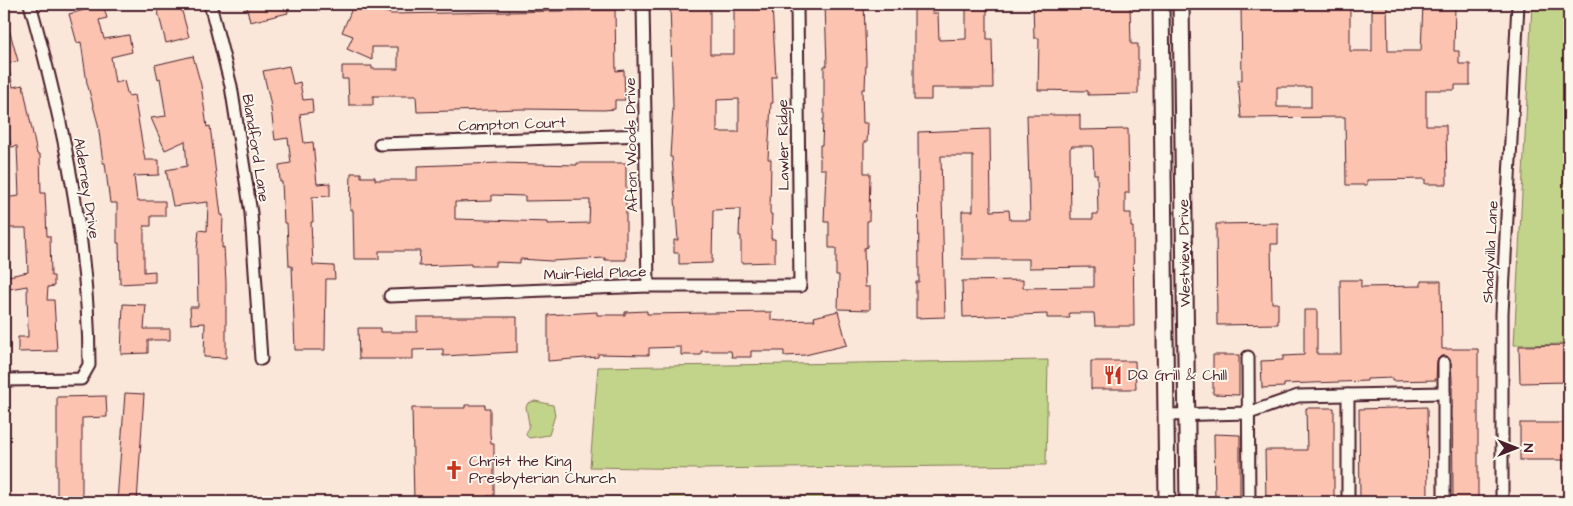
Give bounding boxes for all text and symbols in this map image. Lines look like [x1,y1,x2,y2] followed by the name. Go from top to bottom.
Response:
[620,77,643,213] street label: Afton Woods Drive
[237,93,274,203] street label: Blandford Lane
[772,99,796,191] street label: Lawler Ridge
[458,112,566,137] street label: Campton Court
[67,136,105,240] street label: Alderney Drive
[1173,199,1196,307] street label: Westview Drive
[1477,200,1505,304] street label: Shadyvilla Lane
[543,261,647,286] street label: Muirfield Place
[1102,364,1124,386] restaurant icon: DQ Grill & Chill
[1128,365,1227,386] place label: DQ Grill & Chill
[1490,424,1540,474] north arrow
[1518,444,1538,453] text: N
[469,451,616,490] place label: Christ the King Presbyterian Church
[443,459,465,481] church icon: Christ the King Presbyterian Church

